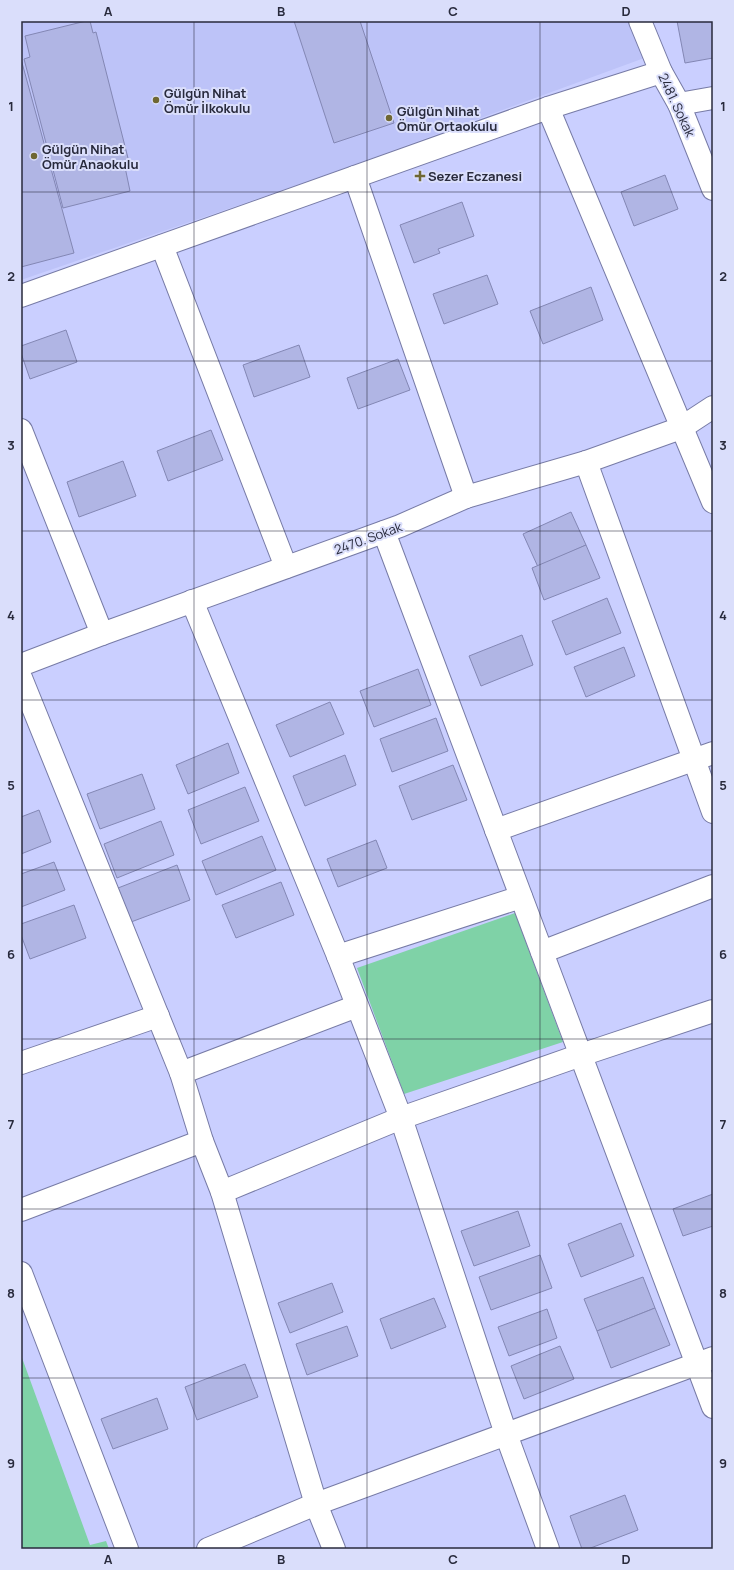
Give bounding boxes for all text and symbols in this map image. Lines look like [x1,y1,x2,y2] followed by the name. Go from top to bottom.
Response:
[104,2,113,20] text: A
[277,2,285,20] text: B
[448,2,458,20] text: C
[621,2,631,20] text: D
[654,70,700,140] street label: 2481. Sokak
[164,84,250,117] place label: Gülgün Nihat Ömür İlkokulu
[151,95,161,105] marker: Gülgün Nihat Ömür İlkokulu
[8,97,14,115] text: 1
[720,97,726,115] text: 1
[397,102,497,135] place label: Gülgün Nihat Ömür Ortaokulu
[384,113,394,123] marker: Gülgün Nihat Ömür Ortaokulu
[42,140,139,173] place label: Gülgün Nihat Ömür Anaokulu
[29,151,39,161] marker: Gülgün Nihat Ömür Anaokulu
[428,167,522,185] place label: Sezer Eczanesi
[415,171,425,181] marker: Sezer Eczanesi
[7,267,15,285] text: 2
[719,267,727,285] text: 2
[7,436,15,454] text: 3
[719,436,727,454] text: 3
[332,517,405,559] street label: 2470. Sokak
[7,606,15,624] text: 4
[719,606,727,624] text: 4
[7,776,15,794] text: 5
[719,776,727,794] text: 5
[7,945,15,963] text: 6
[719,945,727,963] text: 6
[8,1115,15,1133] text: 7
[720,1115,727,1133] text: 7
[7,1284,15,1302] text: 8
[719,1284,727,1302] text: 8
[7,1454,15,1472] text: 9
[719,1454,727,1472] text: 9
[104,1550,113,1568] text: A
[277,1550,285,1568] text: B
[448,1550,458,1568] text: C
[621,1550,631,1568] text: D

